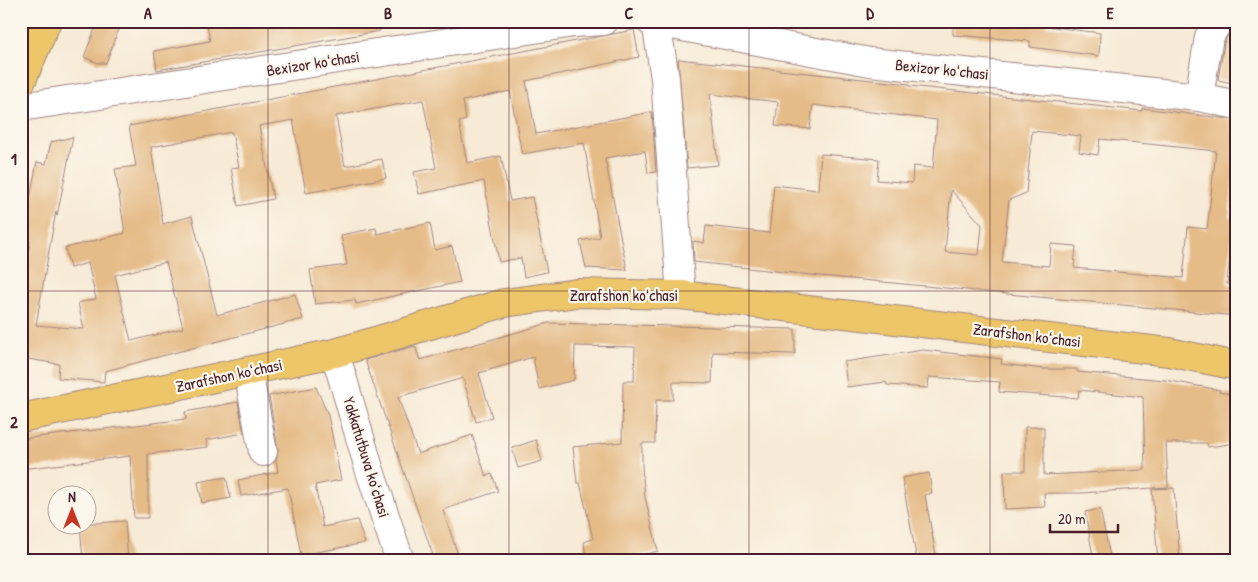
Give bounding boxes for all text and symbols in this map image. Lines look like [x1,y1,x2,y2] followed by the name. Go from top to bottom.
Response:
[144,2,152,24] text: A
[384,2,392,24] text: B
[625,2,634,24] text: C
[866,2,874,24] text: D
[1106,2,1114,24] text: E
[265,45,361,81] street label: Bexizor koʻchasi
[894,53,990,85] street label: Bexizor koʻchasi
[11,148,17,170] text: 1
[570,284,678,306] street label: Zarafshon koʻchasi
[972,317,1082,353] street label: Zarafshon koʻchasi
[174,353,284,397] street label: Zarafshon koʻchasi
[338,394,396,520] street label: Yakkatutbuva koʻchasi
[10,411,18,433] text: 2
[48,484,98,534] north arrow
[68,487,76,506] text: N
[1050,502,1118,534] scale bar
[1058,508,1085,529] text: 20 m

